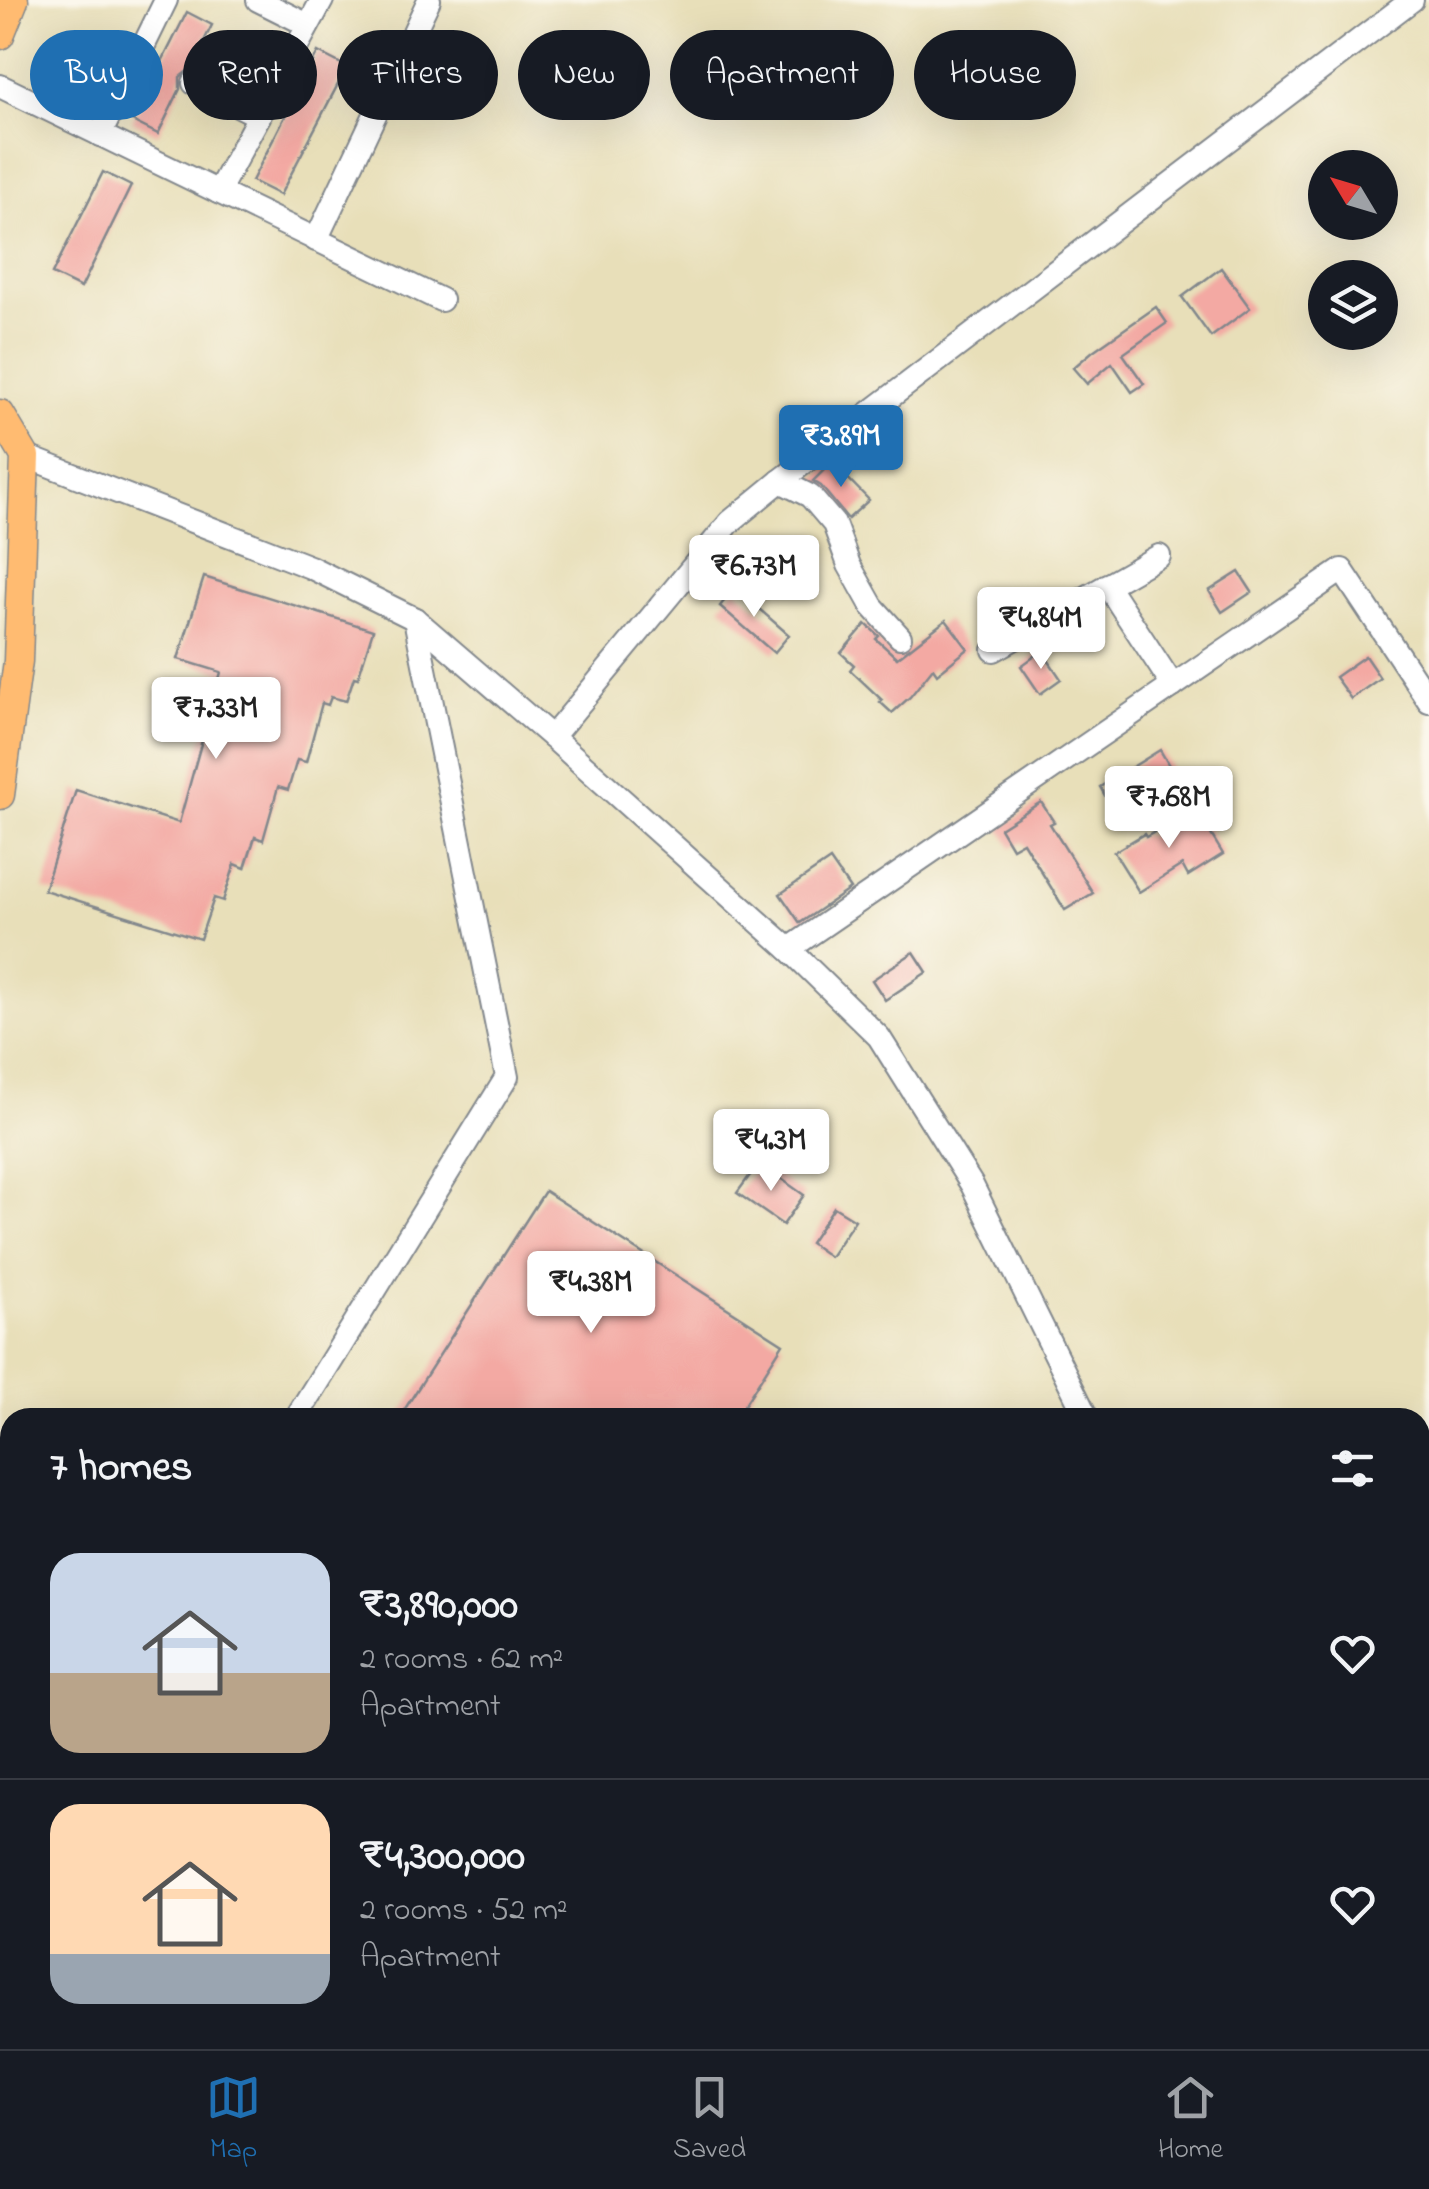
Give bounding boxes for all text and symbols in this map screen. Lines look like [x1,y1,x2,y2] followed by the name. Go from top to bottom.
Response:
[30,30,163,120] chip: Buy
[183,30,317,120] chip: Rent
[337,30,498,120] chip: Filters
[518,30,650,120] chip: New
[670,30,894,120] chip: Apartment
[914,30,1076,120] chip: House
[1308,150,1398,240] north arrow
[1308,150,1398,350] map controls
[1308,260,1398,350] button: layers
[760,405,922,490] pin: ₹3.89M
[801,414,881,461] text: ₹3.89M
[673,535,835,620] pin: ₹6.73M
[711,544,797,591] text: ₹6.73M
[960,587,1122,672] pin: ₹4.84M
[999,596,1083,643] text: ₹4.84M
[135,677,297,762] pin: ₹7.33M
[174,686,258,733] text: ₹7.33M
[1088,766,1250,851] pin: ₹7.68M
[1127,775,1211,822] text: ₹7.68M
[701,1109,841,1194] pin: ₹4.3M
[735,1118,807,1165] text: ₹4.3M
[510,1251,672,1336] pin: ₹4.38M
[549,1260,633,1307] text: ₹4.38M
[50,1438,192,1499] text: 7 homes
[1325,1441,1380,1496] icon: filters
[360,1576,518,1637] text: ₹3,890,000
[130,1593,250,1713] icon: home
[1325,1626,1380,1681] icon: heart
[360,1637,563,1684] text: 2 rooms · 62 m²
[360,1684,501,1731] text: Apartment
[360,1827,525,1888] text: ₹4,300,000
[130,1844,250,1964] icon: home
[1325,1877,1380,1932] icon: heart
[360,1888,568,1935] text: 2 rooms · 52 m²
[360,1935,501,1982] text: Apartment
[206,2070,261,2171] tab: Map
[673,2070,746,2171] tab: Saved
[1158,2070,1223,2171] tab: Home

